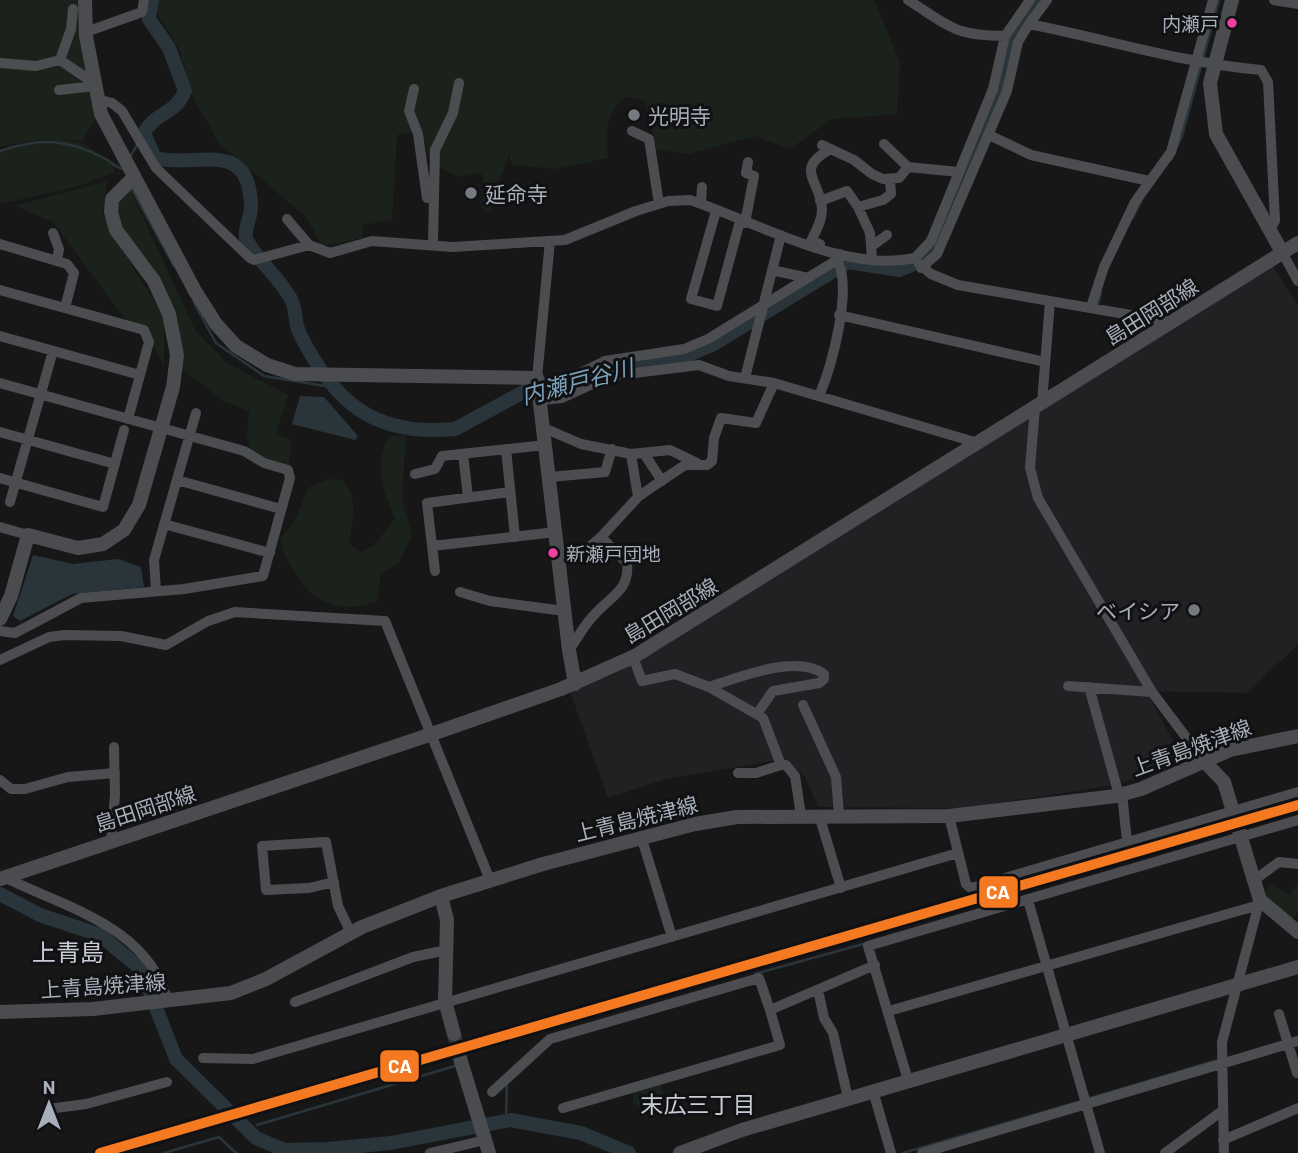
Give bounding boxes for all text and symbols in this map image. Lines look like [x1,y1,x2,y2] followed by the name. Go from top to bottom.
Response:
[1162,12,1219,35] place label: 内瀬戸
[1225,16,1239,30] marker: 内瀬戸
[648,103,711,128] place label: 光明寺
[626,107,642,123] marker: 光明寺
[485,181,548,206] place label: 延命寺
[463,185,479,201] marker: 延命寺
[1100,273,1202,349] street label: 島田岡部線
[518,352,639,409] water label: 内瀬戸谷川
[566,542,661,565] place label: 新瀬戸団地
[546,546,560,560] marker: 新瀬戸団地
[619,572,721,648] street label: 島田岡部線
[1096,598,1180,623] place label: ベイシア
[1186,602,1202,618] marker: ベイシア
[1128,714,1254,780] street label: 上青島焼津線
[91,780,199,836] street label: 島田岡部線
[572,791,700,845] street label: 上青島焼津線
[978,875,1019,909] line badge: CA
[986,880,1010,903] text: CA
[32,937,104,966] district label: 上青島
[39,968,167,1002] street label: 上青島焼津線
[379,1049,420,1083] line badge: CA
[388,1054,412,1077] text: CA
[14,1069,84,1139] north arrow
[43,1075,55,1098] text: N
[641,1090,756,1118] district label: 末広三丁目

